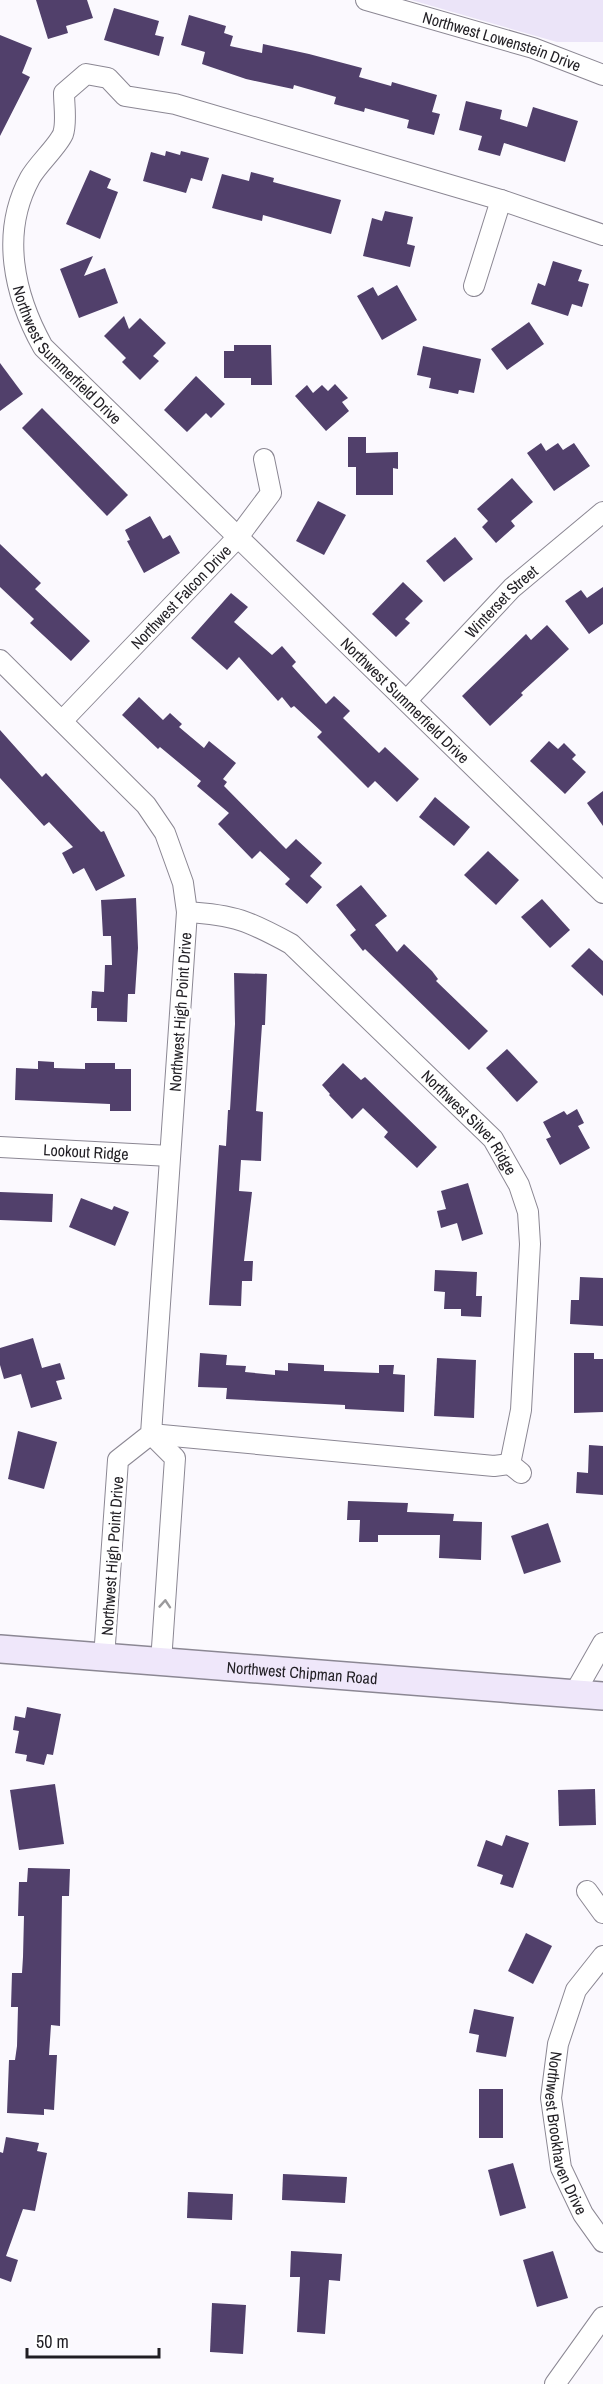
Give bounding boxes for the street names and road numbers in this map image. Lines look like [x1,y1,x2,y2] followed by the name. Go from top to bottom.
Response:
[420,6,584,77] street label: Northwest Lowenstein Drive
[8,283,127,429] street label: Northwest Summerfield Drive
[126,540,236,654] street label: Northwest Falcon Drive
[460,560,543,643] street label: Winterset Street
[336,632,475,768] street label: Northwest Summerfield Drive
[163,932,197,1092] street label: Northwest High Point Drive
[417,1065,522,1179] street label: Northwest Silver Ridge
[43,1138,129,1165] street label: Lookout Ridge
[95,1476,129,1636] street label: Northwest High Point Drive
[226,1656,378,1689] street label: Northwest Chipman Road
[540,2050,593,2218] street label: Northwest Brookhaven Drive

